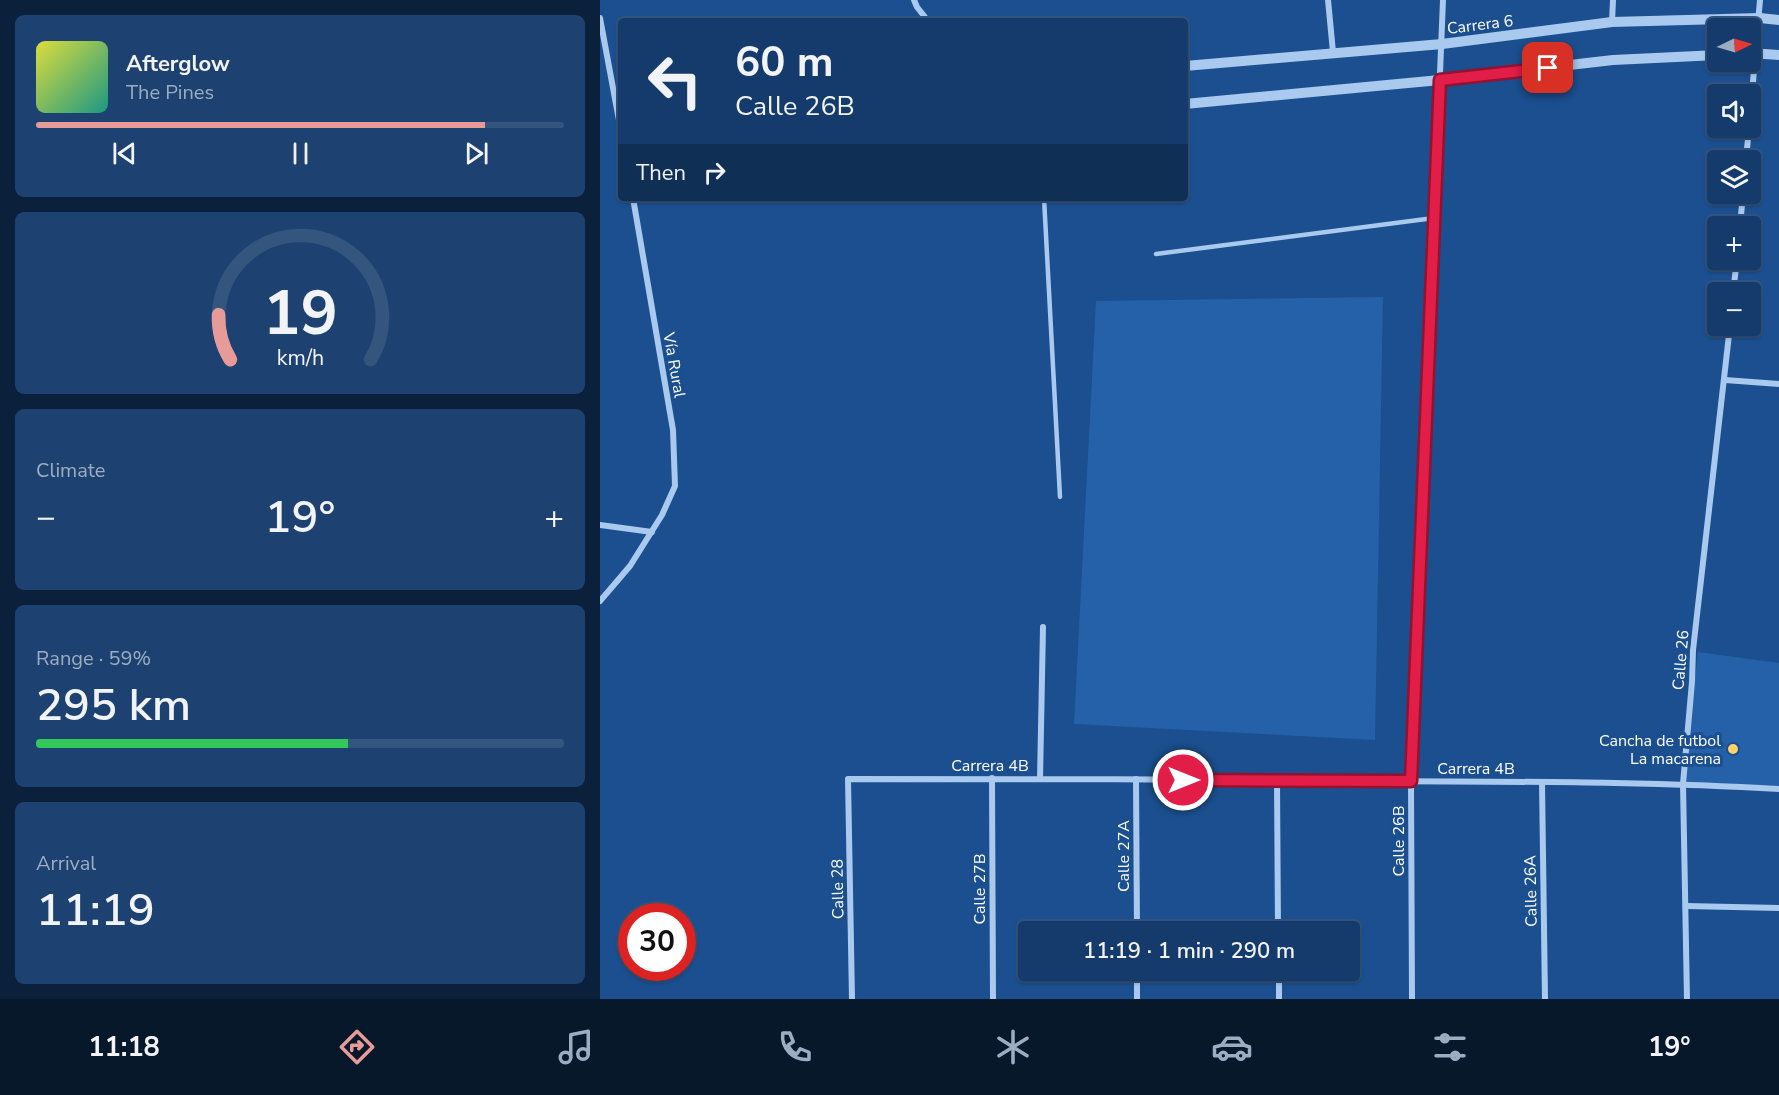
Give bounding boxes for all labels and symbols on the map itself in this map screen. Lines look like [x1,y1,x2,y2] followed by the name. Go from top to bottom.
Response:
[1446,10,1515,40] street label: Carrera 6
[1707,18,1761,72] north arrow
[1522,42,1573,93] pin
[657,330,691,400] street label: Vía Rural
[1667,629,1695,691] street label: Calle 26
[1599,730,1721,770] place label: Cancha de futbol La macarena
[1726,742,1740,756] marker: Cancha de futbol La macarena
[1151,748,1215,812] position arrow
[951,755,1029,777] street label: Carrera 4B
[1437,758,1515,780] street label: Carrera 4B
[1388,805,1410,877] street label: Calle 26B
[1113,820,1135,892] street label: Calle 27A
[969,853,991,925] street label: Calle 27B
[1519,855,1543,927] street label: Calle 26A
[826,859,850,919] street label: Calle 28
[618,903,696,981] speed limit sign: 30

